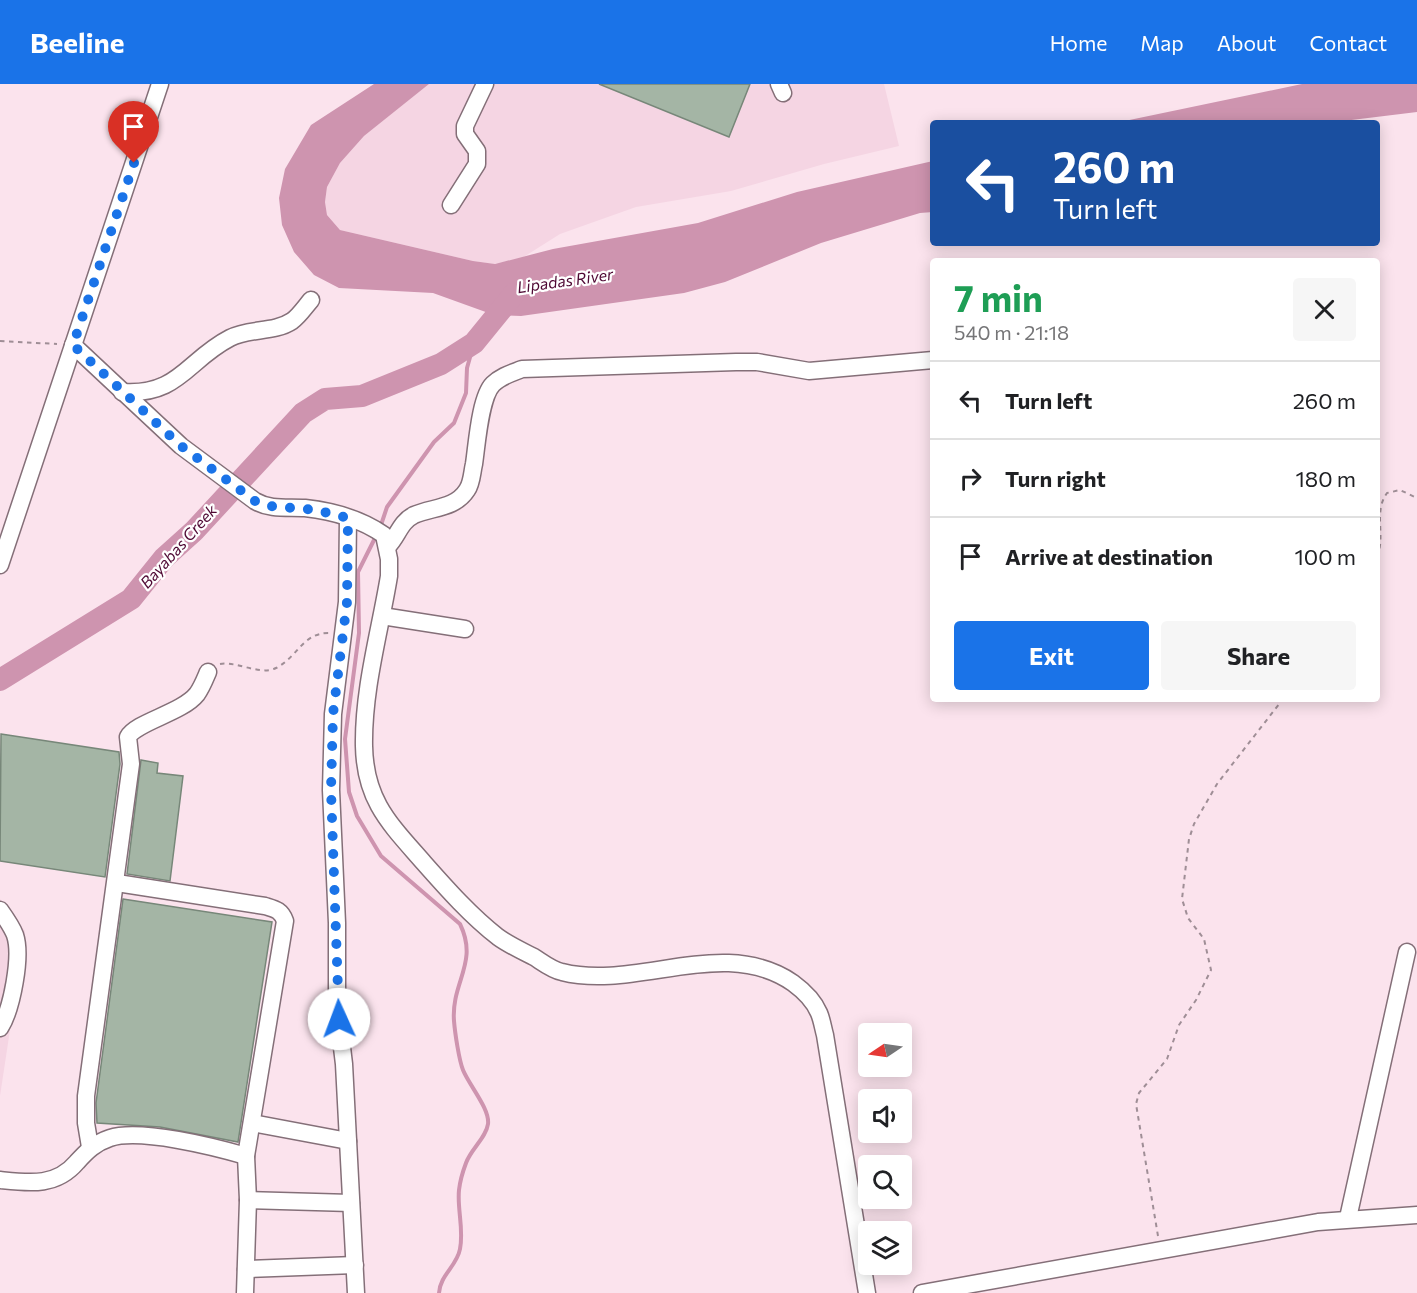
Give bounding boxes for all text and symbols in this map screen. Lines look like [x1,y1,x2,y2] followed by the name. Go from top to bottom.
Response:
[30,25,124,59] text: Beeline
[1050,30,1107,55] text: Home
[1140,30,1184,55] text: Map
[1217,30,1276,55] text: About
[1309,30,1387,55] text: Contact
[108,101,159,163] pin
[117,110,150,143] icon: arrive
[1053,140,1175,192] text: 260 m
[954,144,1032,222] icon: left
[1053,192,1157,225] text: Turn left
[516,264,615,296] water label: Lipadas River
[954,275,1043,319] text: 7 min
[1293,278,1356,341] button: close
[954,320,1069,344] text: 540 m · 21:18
[954,384,987,417] icon: left
[1005,387,1092,414] text: Turn left
[1293,387,1356,414] text: 260 m
[954,462,987,495] icon: right
[1005,465,1106,492] text: Turn right
[1295,465,1356,492] text: 180 m
[136,500,221,592] water label: Bayabas Creek
[954,540,987,573] icon: arrive
[1005,543,1213,570] text: Arrive at destination
[1294,543,1356,570] text: 100 m
[954,621,1149,690] button: Exit
[1161,621,1356,690] button: Share
[307,987,371,1051] position arrow
[858,1023,912,1077] north arrow
[858,1023,912,1275] map controls
[858,1089,912,1143] button: sound
[858,1155,912,1209] button: search
[858,1221,912,1275] button: layers

